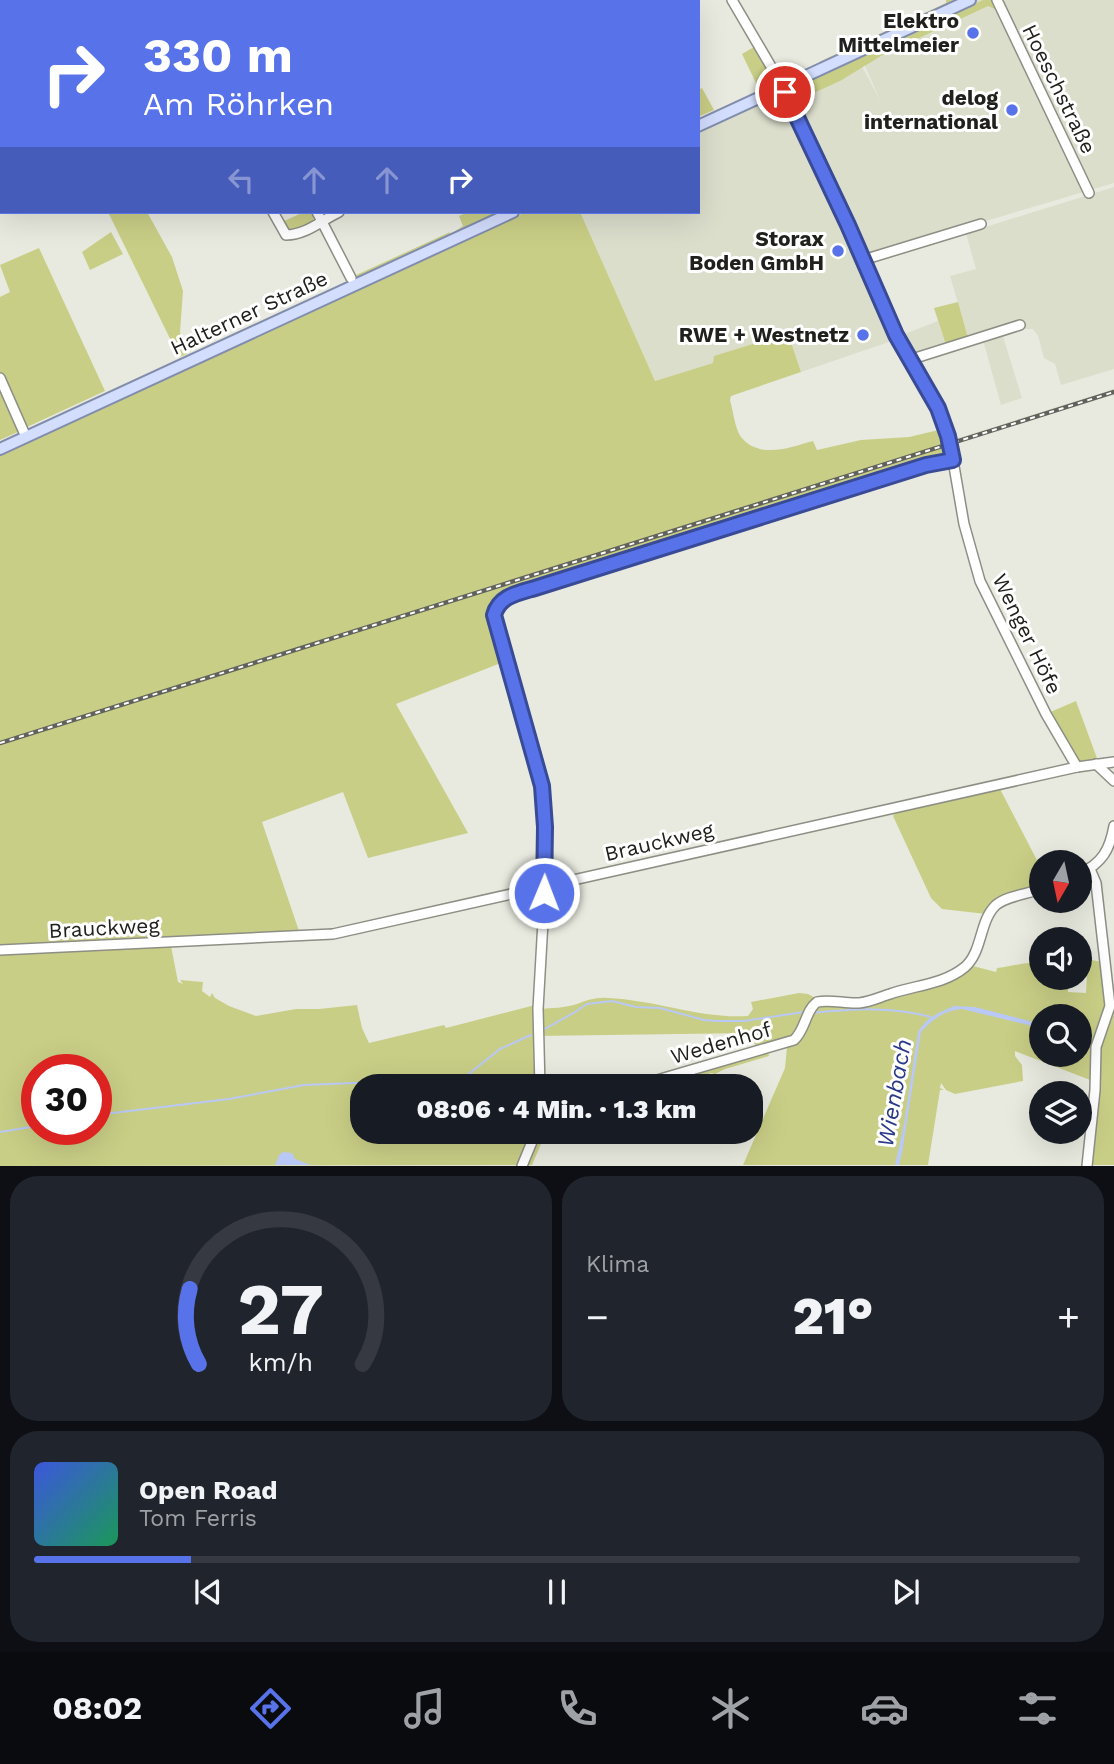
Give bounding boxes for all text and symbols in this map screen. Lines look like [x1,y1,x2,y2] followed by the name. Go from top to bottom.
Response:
[838,8,959,57] place label: Elektro Mittelmeier
[1017,20,1102,158] street label: Hoeschstraße
[965,25,981,41] marker: Elektro Mittelmeier
[143,26,293,84] text: 330 m
[28,28,119,119] icon: right
[755,62,815,122] pin
[766,73,804,111] icon: arrive
[143,85,334,123] text: Am Röhrken
[864,85,998,134] place label: delog international
[1004,102,1020,118] marker: delog international
[222,161,260,199] icon: left
[295,161,333,199] icon: ahead
[368,161,406,199] icon: ahead
[441,161,479,199] icon: right
[689,226,825,275] place label: Storax Boden GmbH
[830,243,846,259] marker: Storax Boden GmbH
[166,265,331,360] street label: Halterner Straße
[679,322,849,347] place label: RWE + Westnetz
[855,327,871,343] marker: RWE + Westnetz
[988,569,1067,698] street label: Wenger Höfe
[602,817,717,866] street label: Brauckweg
[1029,850,1092,914] north arrow
[1029,850,1092,1144] map controls
[507,856,581,930] position arrow
[48,912,161,943] street label: Brauckweg
[1029,927,1092,990] button: sound
[1029,1004,1092,1067] button: search
[668,1016,774,1069] street label: Wedenhof
[872,1037,917,1149] water label: Wienbach
[21,1054,112,1145] speed limit sign: 30
[1029,1081,1092,1144] button: layers
[417,1094,696,1124] text: 08:06 · 4 Min. · 1.3 km
[586,1251,649,1278] text: Klima
[238,1267,324,1353] text: 27
[793,1286,873,1347] text: 21°
[586,1295,609,1339] text: −
[1057,1295,1080,1339] text: +
[249,1348,313,1377] text: km/h
[139,1475,277,1505] text: Open Road
[139,1505,257,1532] text: Tom Ferris
[189,1573,227,1611] icon: previous
[538,1573,576,1611] icon: pause
[887,1573,925,1611] icon: next
[246,1684,295,1733] icon: directions
[400,1684,449,1733] icon: music
[553,1684,602,1733] icon: phone
[706,1684,755,1733] icon: climate
[860,1684,909,1733] icon: car
[1013,1684,1062,1733] icon: filters
[52,1689,142,1727] text: 08:02

